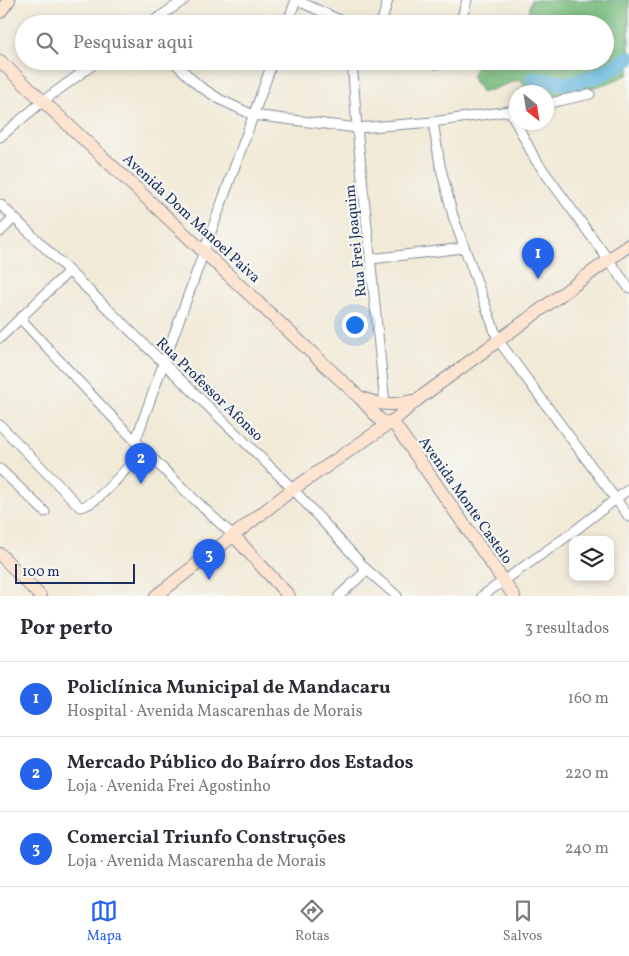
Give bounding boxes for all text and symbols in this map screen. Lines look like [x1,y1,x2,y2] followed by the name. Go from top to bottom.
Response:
[15,15,614,70] search box
[33,29,61,57] icon: search
[73,30,193,56] text: Pesquisar aqui
[509,85,554,130] north arrow
[118,150,264,289] street label: Avenida Dom Manoel Paiva
[340,184,373,298] street label: Rua Frei Joaquim
[522,238,554,279] pin: 1
[342,312,368,338] your location
[151,333,267,447] street label: Rua Professor Afonso
[413,433,517,569] street label: Avenida Monte Castelo
[125,443,157,484] pin: 2
[569,536,614,581] map controls
[569,536,614,581] button: layers
[193,539,225,580] pin: 3
[15,561,135,584] scale bar
[22,563,60,582] text: 100 m
[20,614,113,643] text: Por perto
[525,618,609,640] text: 3 resultados
[67,675,391,701] text: Policlínica Municipal de Mandacaru
[33,688,39,710] text: 1
[568,688,609,710] text: 160 m
[67,701,363,723] text: Hospital · Avenida Mascarenhas de Morais
[67,750,414,776] text: Mercado Público do Baírro dos Estados
[32,763,40,785] text: 2
[565,763,609,785] text: 220 m
[67,776,271,798] text: Loja · Avenida Frei Agostinho
[67,825,346,851] text: Comercial Triunfo Construções
[32,838,40,860] text: 3
[565,838,609,860] text: 240 m
[67,851,326,873] text: Loja · Avenida Mascarenha de Morais
[87,897,122,946] tab: Mapa
[295,897,330,946] tab: Rotas
[503,897,542,946] tab: Salvos

